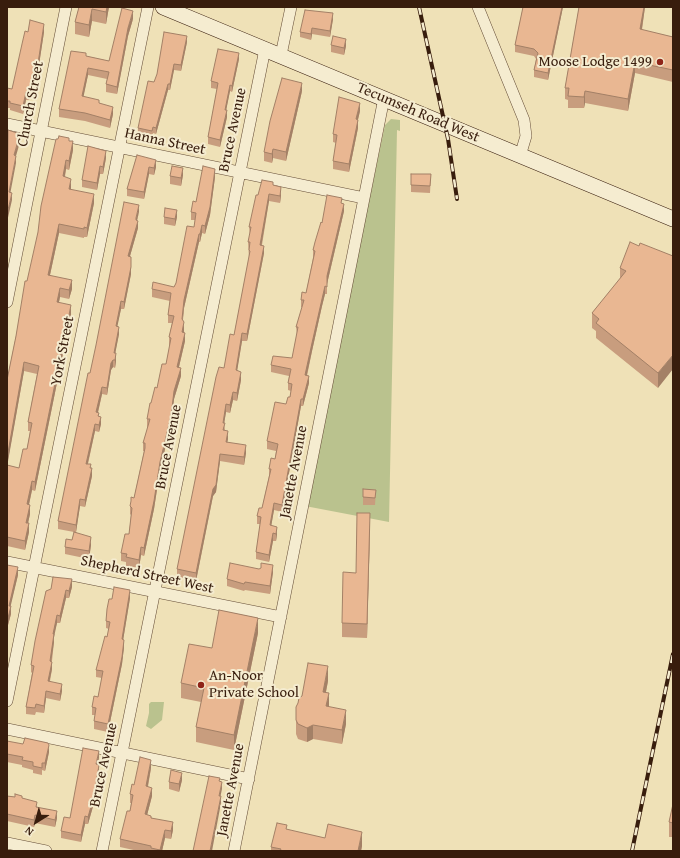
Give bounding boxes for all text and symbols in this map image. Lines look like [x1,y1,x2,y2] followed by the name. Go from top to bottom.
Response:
[538,53,652,71] place label: Moose Lodge 1499
[655,57,665,67] marker: Moose Lodge 1499
[14,60,48,148] street label: Church Street
[354,79,482,147] street label: Tecumseh Road West
[215,86,251,174] street label: Bruce Avenue
[123,125,207,159] street label: Hanna Street
[47,315,79,387] street label: York Street
[152,403,186,491] street label: Bruce Avenue
[276,424,312,520] street label: Janette Avenue
[79,552,215,598] street label: Shepherd Street West
[209,667,299,702] place label: An-Noor Private School
[196,680,206,690] marker: An-Noor Private School
[86,721,122,809] street label: Bruce Avenue
[213,742,249,838] street label: Janette Avenue
[16,802,56,842] north arrow
[21,823,37,840] text: N

